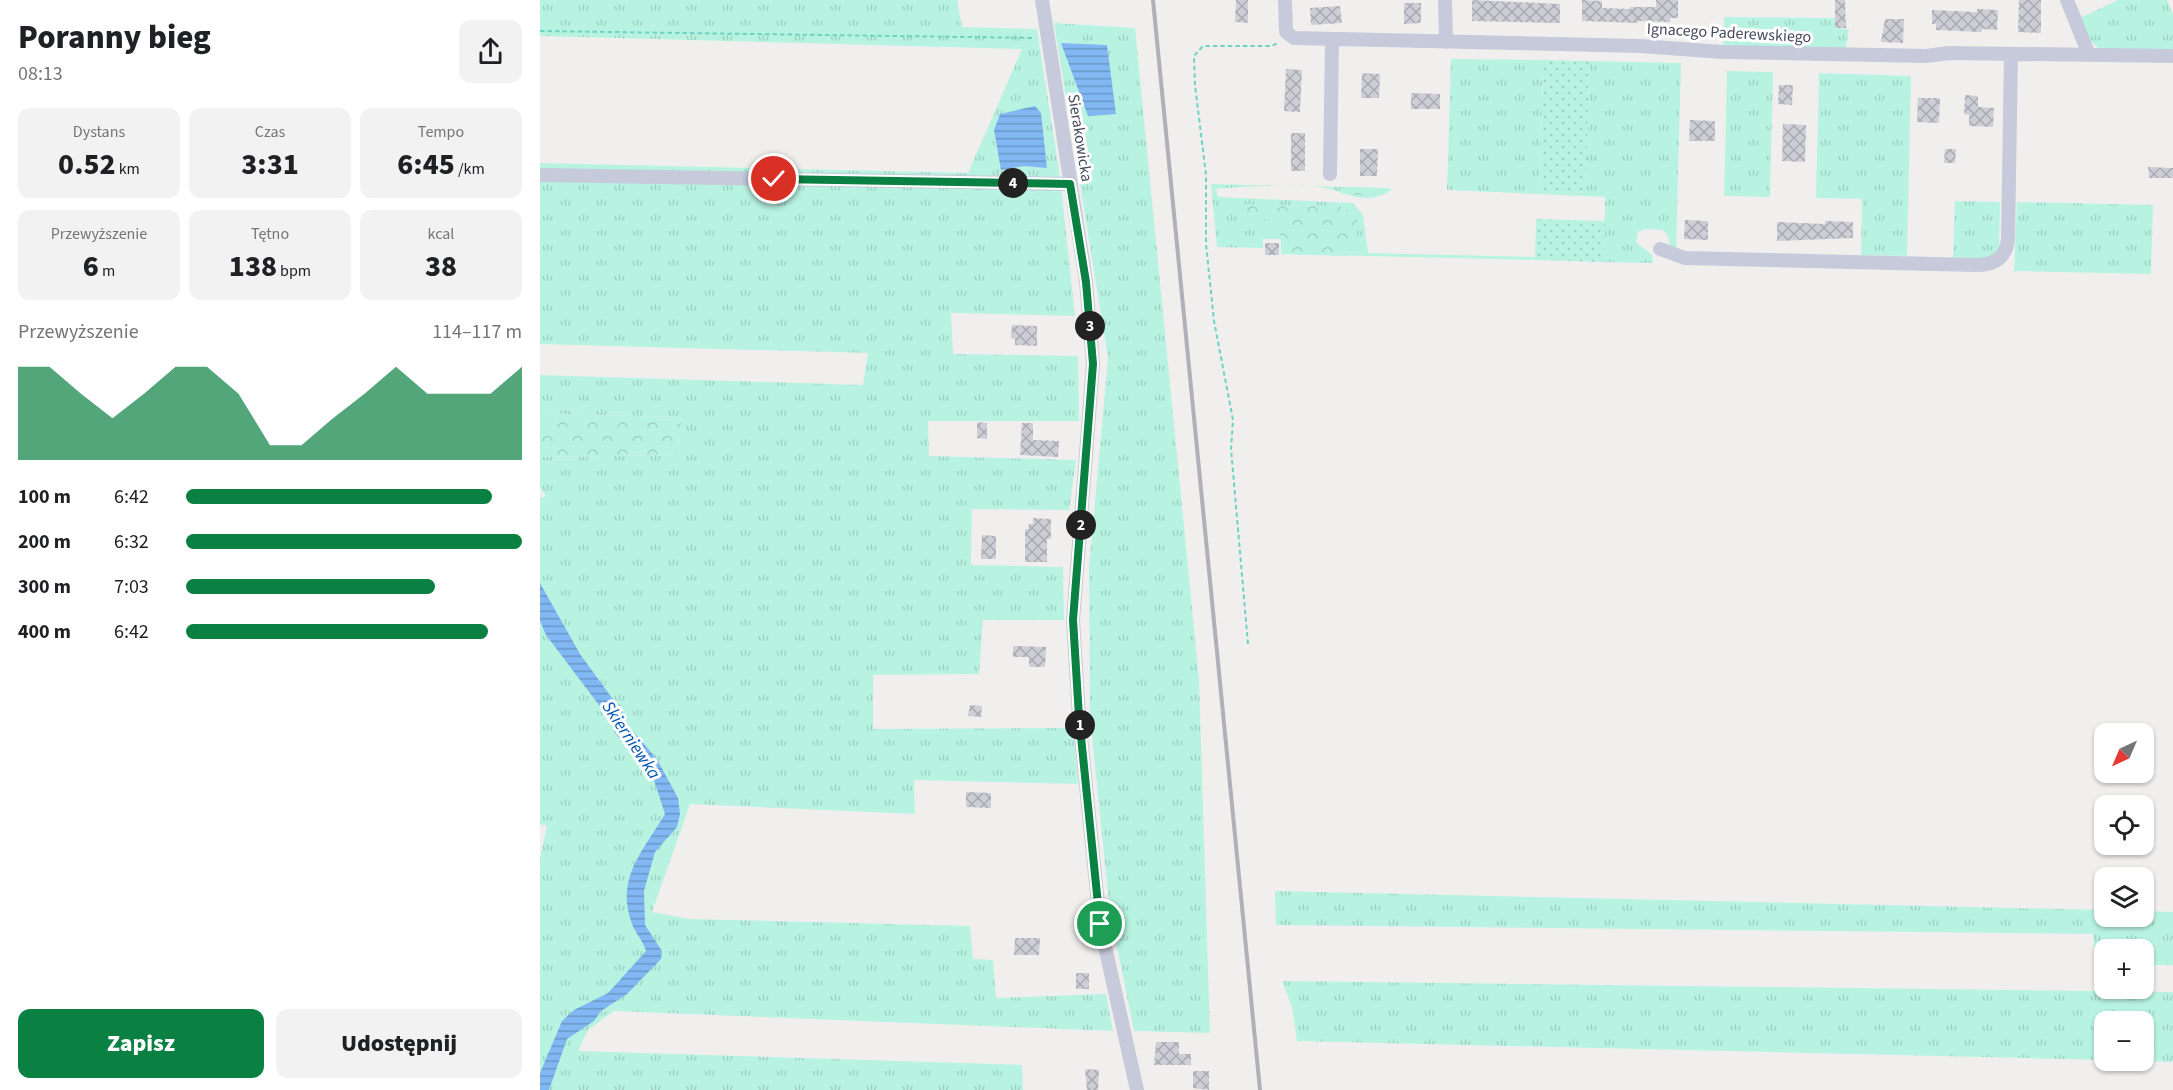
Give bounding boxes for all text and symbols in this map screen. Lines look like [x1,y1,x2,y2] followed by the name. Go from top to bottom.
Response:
[18,14,211,61] text: Poranny bieg
[1646,18,1812,48] street label: Ignacego Paderewskiego
[459,20,522,83] button: share
[18,60,63,88] text: 08:13
[1062,93,1098,183] street label: Sierakowicka
[73,121,125,143] text: Dystans
[255,121,285,143] text: Czas
[418,121,464,143] text: Tempo
[58,143,115,186] text: 0.52
[241,143,299,186] text: 3:31
[397,143,455,186] text: 6:45
[748,153,799,204] pin
[115,158,140,180] text: km
[455,158,485,180] text: /km
[757,162,790,195] icon: check
[998,168,1028,198] pin: 4
[1009,172,1017,194] text: 4
[51,223,147,245] text: Przewyższenie
[251,223,289,245] text: Tętno
[428,223,454,245] text: kcal
[83,245,99,288] text: 6
[229,245,277,288] text: 138
[425,245,457,288] text: 38
[99,260,115,282] text: m
[277,260,311,282] text: bpm
[1075,311,1105,341] pin: 3
[1086,315,1094,337] text: 3
[18,318,139,346] text: Przewyższenie
[432,318,522,346] text: 114–117 m
[18,483,71,511] text: 100 m
[114,483,149,511] text: 6:42
[1066,510,1096,540] pin: 2
[1077,514,1085,536] text: 2
[18,528,71,556] text: 200 m
[114,528,149,556] text: 6:32
[18,573,71,601] text: 300 m
[114,573,149,601] text: 7:03
[18,618,71,646] text: 400 m
[114,618,149,646] text: 6:42
[596,696,667,784] water label: Skierniewka
[1065,710,1095,740] pin: 1
[1076,714,1084,736] text: 1
[2094,723,2154,783] north arrow
[2094,723,2154,1071] map controls
[2094,795,2154,855] button: locate
[2094,867,2154,927] button: layers
[1074,898,1125,949] pin
[1083,907,1116,940] icon: arrive
[2094,939,2154,999] button: +
[18,1009,264,1078] button: Zapisz
[276,1009,522,1078] button: Udostępnij
[2094,1011,2154,1071] button: −

